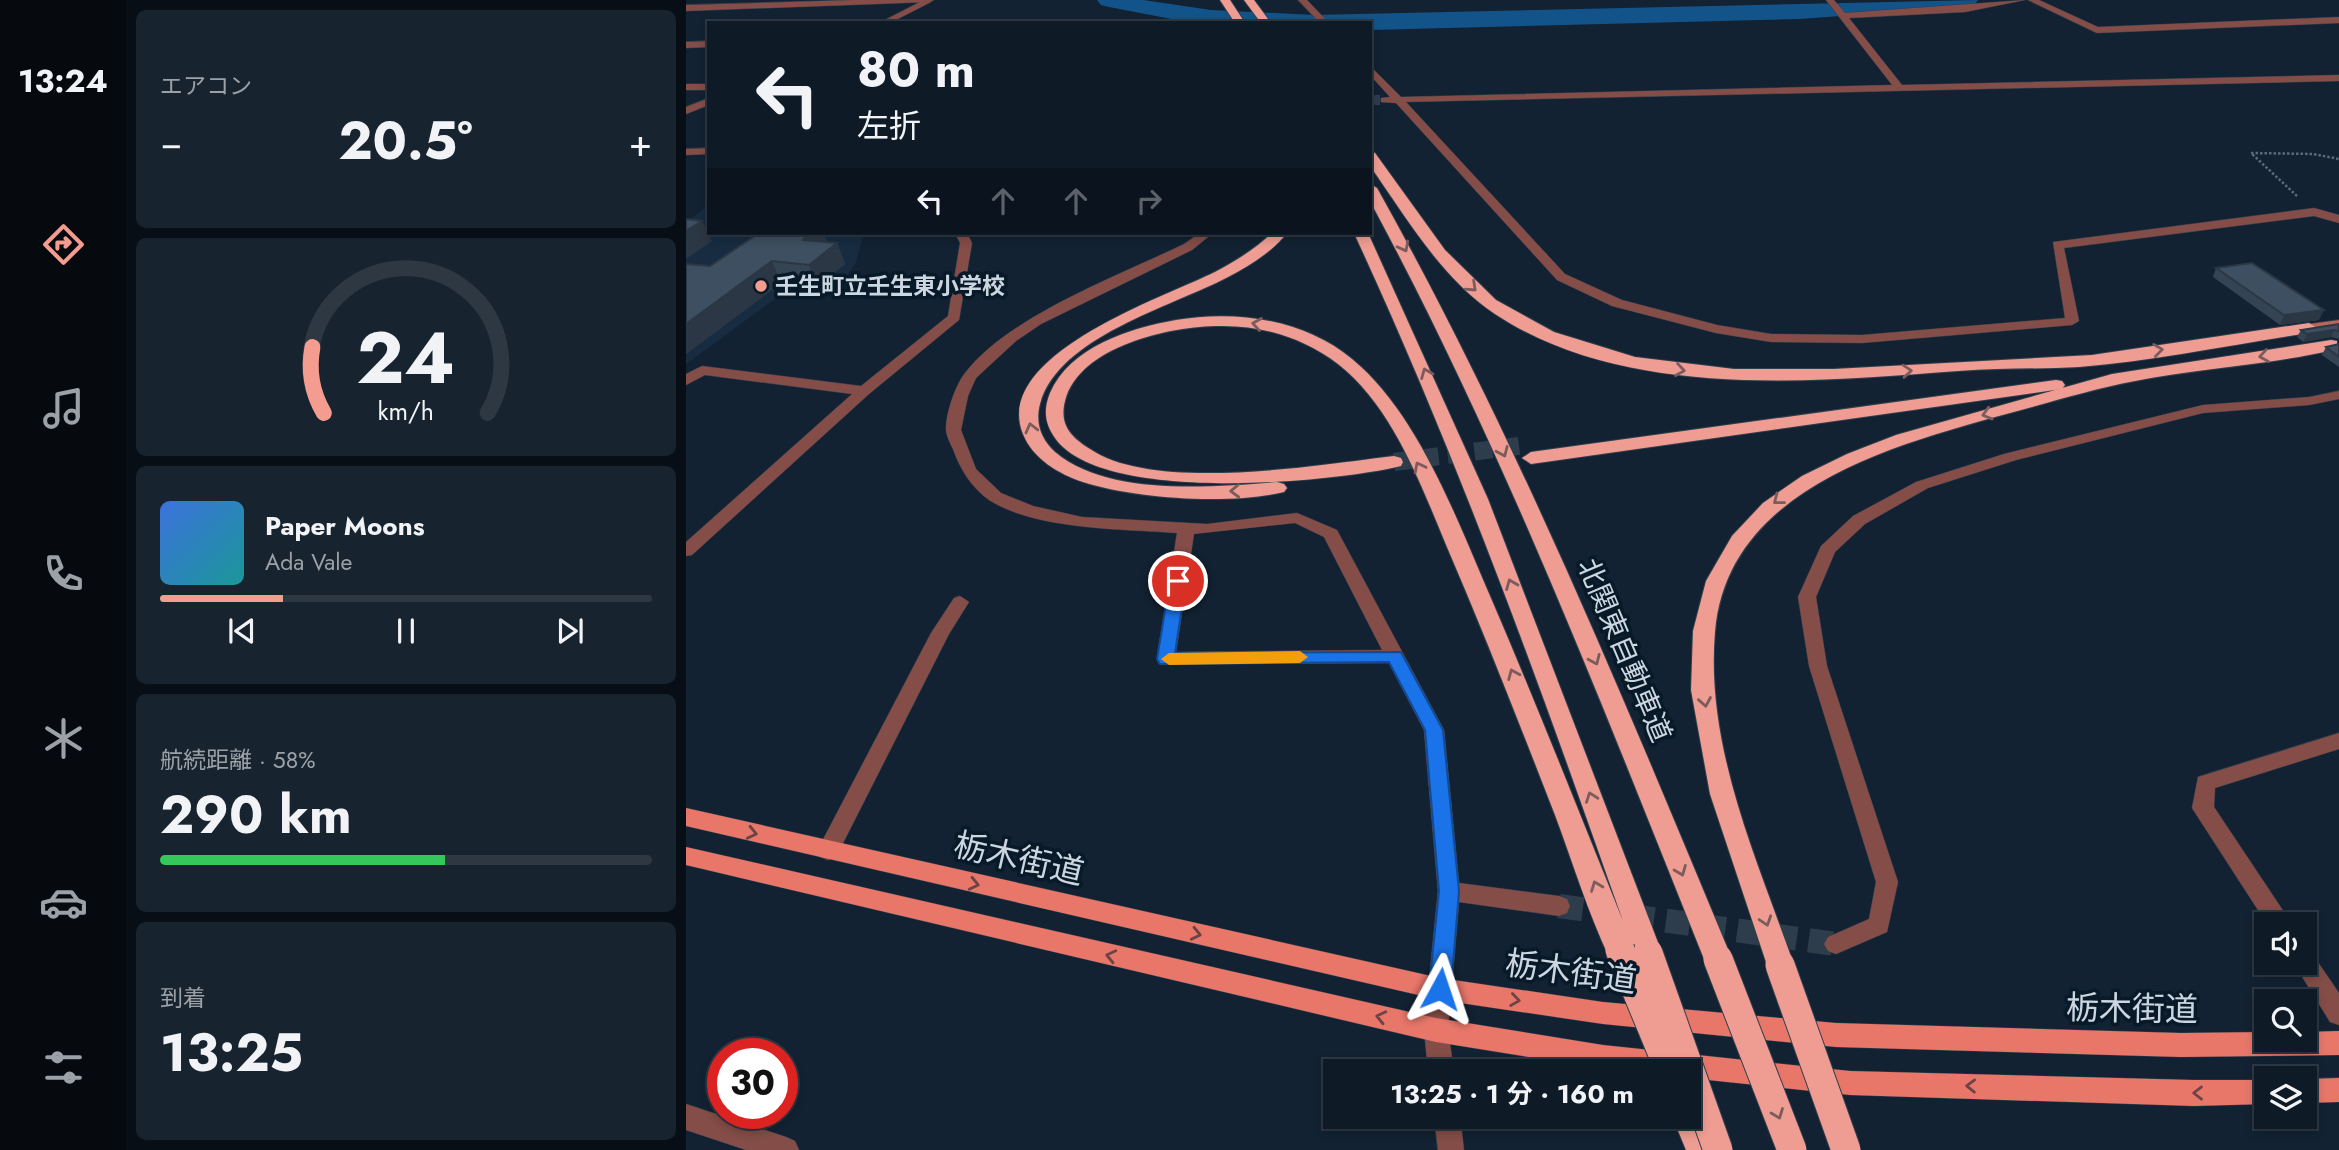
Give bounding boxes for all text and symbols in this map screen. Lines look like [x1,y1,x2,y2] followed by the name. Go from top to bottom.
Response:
[857,35,975,105] text: 80 m
[742,49,833,140] icon: left
[18,58,108,104] text: 13:24
[160,69,252,103] text: エアコン
[338,103,473,179] text: 20.5°
[857,103,921,149] text: 左折
[160,115,182,170] text: −
[629,115,652,170] text: +
[911,182,949,220] icon: left
[984,182,1022,220] icon: ahead
[1057,182,1095,220] icon: ahead
[1130,182,1168,220] icon: right
[39,220,88,269] icon: directions
[1396,240,1409,252] one-way arrow
[775,269,1005,303] place label: 壬生町立壬生東小学校
[753,278,769,294] marker: 壬生町立壬生東小学校
[1464,279,1477,291] one-way arrow
[357,305,455,410] text: 24
[1251,317,1263,332] one-way arrow
[2152,342,2164,357] one-way arrow
[2258,348,2270,363] one-way arrow
[1674,362,1686,377] one-way arrow
[1902,364,1913,379] one-way arrow
[1420,368,1434,380] one-way arrow
[39,384,88,433] icon: music
[378,393,434,429] text: km/h
[1981,406,1993,420] one-way arrow
[1025,423,1039,435] one-way arrow
[1495,445,1509,457] one-way arrow
[1413,462,1427,474] one-way arrow
[1229,483,1240,498] one-way arrow
[1774,492,1787,504] one-way arrow
[265,507,425,545] text: Paper Moons
[265,545,352,579] text: Ada Vale
[39,549,88,598] icon: phone
[1148,551,1208,611] pin
[1567,552,1682,748] street label: 北関東自動車道
[1159,562,1197,600] icon: arrive
[1505,579,1519,591] one-way arrow
[223,612,261,650] icon: previous
[387,612,425,650] icon: pause
[551,612,589,650] icon: next
[1587,653,1601,665] one-way arrow
[1507,669,1521,682] one-way arrow
[1697,696,1712,708] one-way arrow
[39,714,88,763] icon: climate
[160,743,316,777] text: 航続距離 · 58%
[160,777,352,853] text: 290 km
[1586,792,1600,804] one-way arrow
[949,821,1088,896] street label: 栃木街道
[746,825,758,839] one-way arrow
[1673,864,1687,876] one-way arrow
[968,876,980,890] one-way arrow
[39,878,88,927] icon: car
[1590,881,1604,893] one-way arrow
[2254,912,2317,1129] map controls
[2254,912,2317,975] button: sound
[1757,915,1772,927] one-way arrow
[1190,925,1202,940] one-way arrow
[1502,939,1640,1004] street label: 栃木街道
[1105,949,1117,964] one-way arrow
[1403,952,1477,1026] position arrow
[160,981,206,1015] text: 到着
[2066,984,2198,1033] street label: 栃木街道
[2254,989,2317,1052] button: search
[1509,992,1521,1007] one-way arrow
[1375,1011,1387,1025] one-way arrow
[160,1015,303,1091] text: 13:25
[707,1038,798,1129] speed limit sign: 30
[39,1043,88,1092] icon: filters
[2254,1066,2317,1129] button: layers
[1390,1075,1634,1113] text: 13:25 · 1 分 · 160 m
[1965,1078,1976,1093] one-way arrow
[2192,1085,2203,1101] one-way arrow
[1770,1107,1784,1119] one-way arrow

